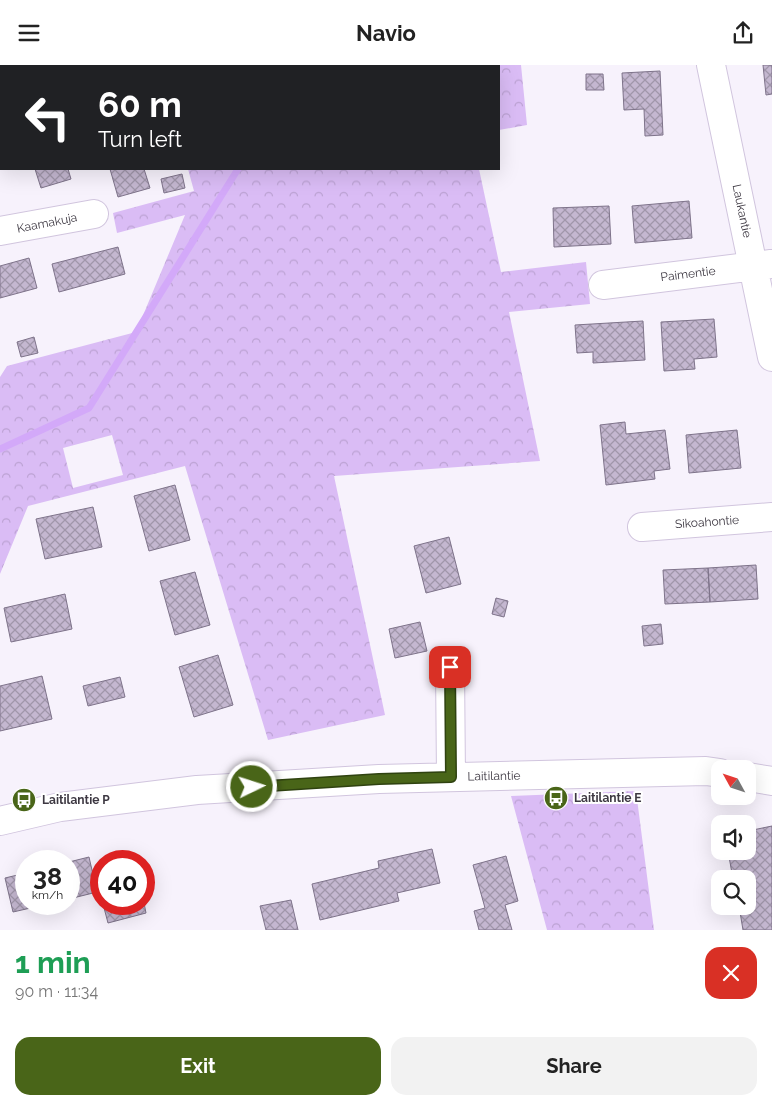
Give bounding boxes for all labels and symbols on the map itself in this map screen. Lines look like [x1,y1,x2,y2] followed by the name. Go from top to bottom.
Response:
[730,183,754,239] street label: Laukantie
[16,210,78,236] street label: Kaamakuja
[660,264,716,284] street label: Paimentie
[674,513,740,531] street label: Sikoahontie
[429,646,471,688] pin
[225,760,277,812] position arrow
[711,760,756,805] north arrow
[467,769,521,783] street label: Laitilantie
[543,785,569,811] bus stop icon: Laitilantie E
[11,787,37,813] bus stop icon: Laitilantie P
[574,791,641,805] place label: Laitilantie E
[42,793,110,807] place label: Laitilantie P
[90,850,155,915] speed limit sign: 40

